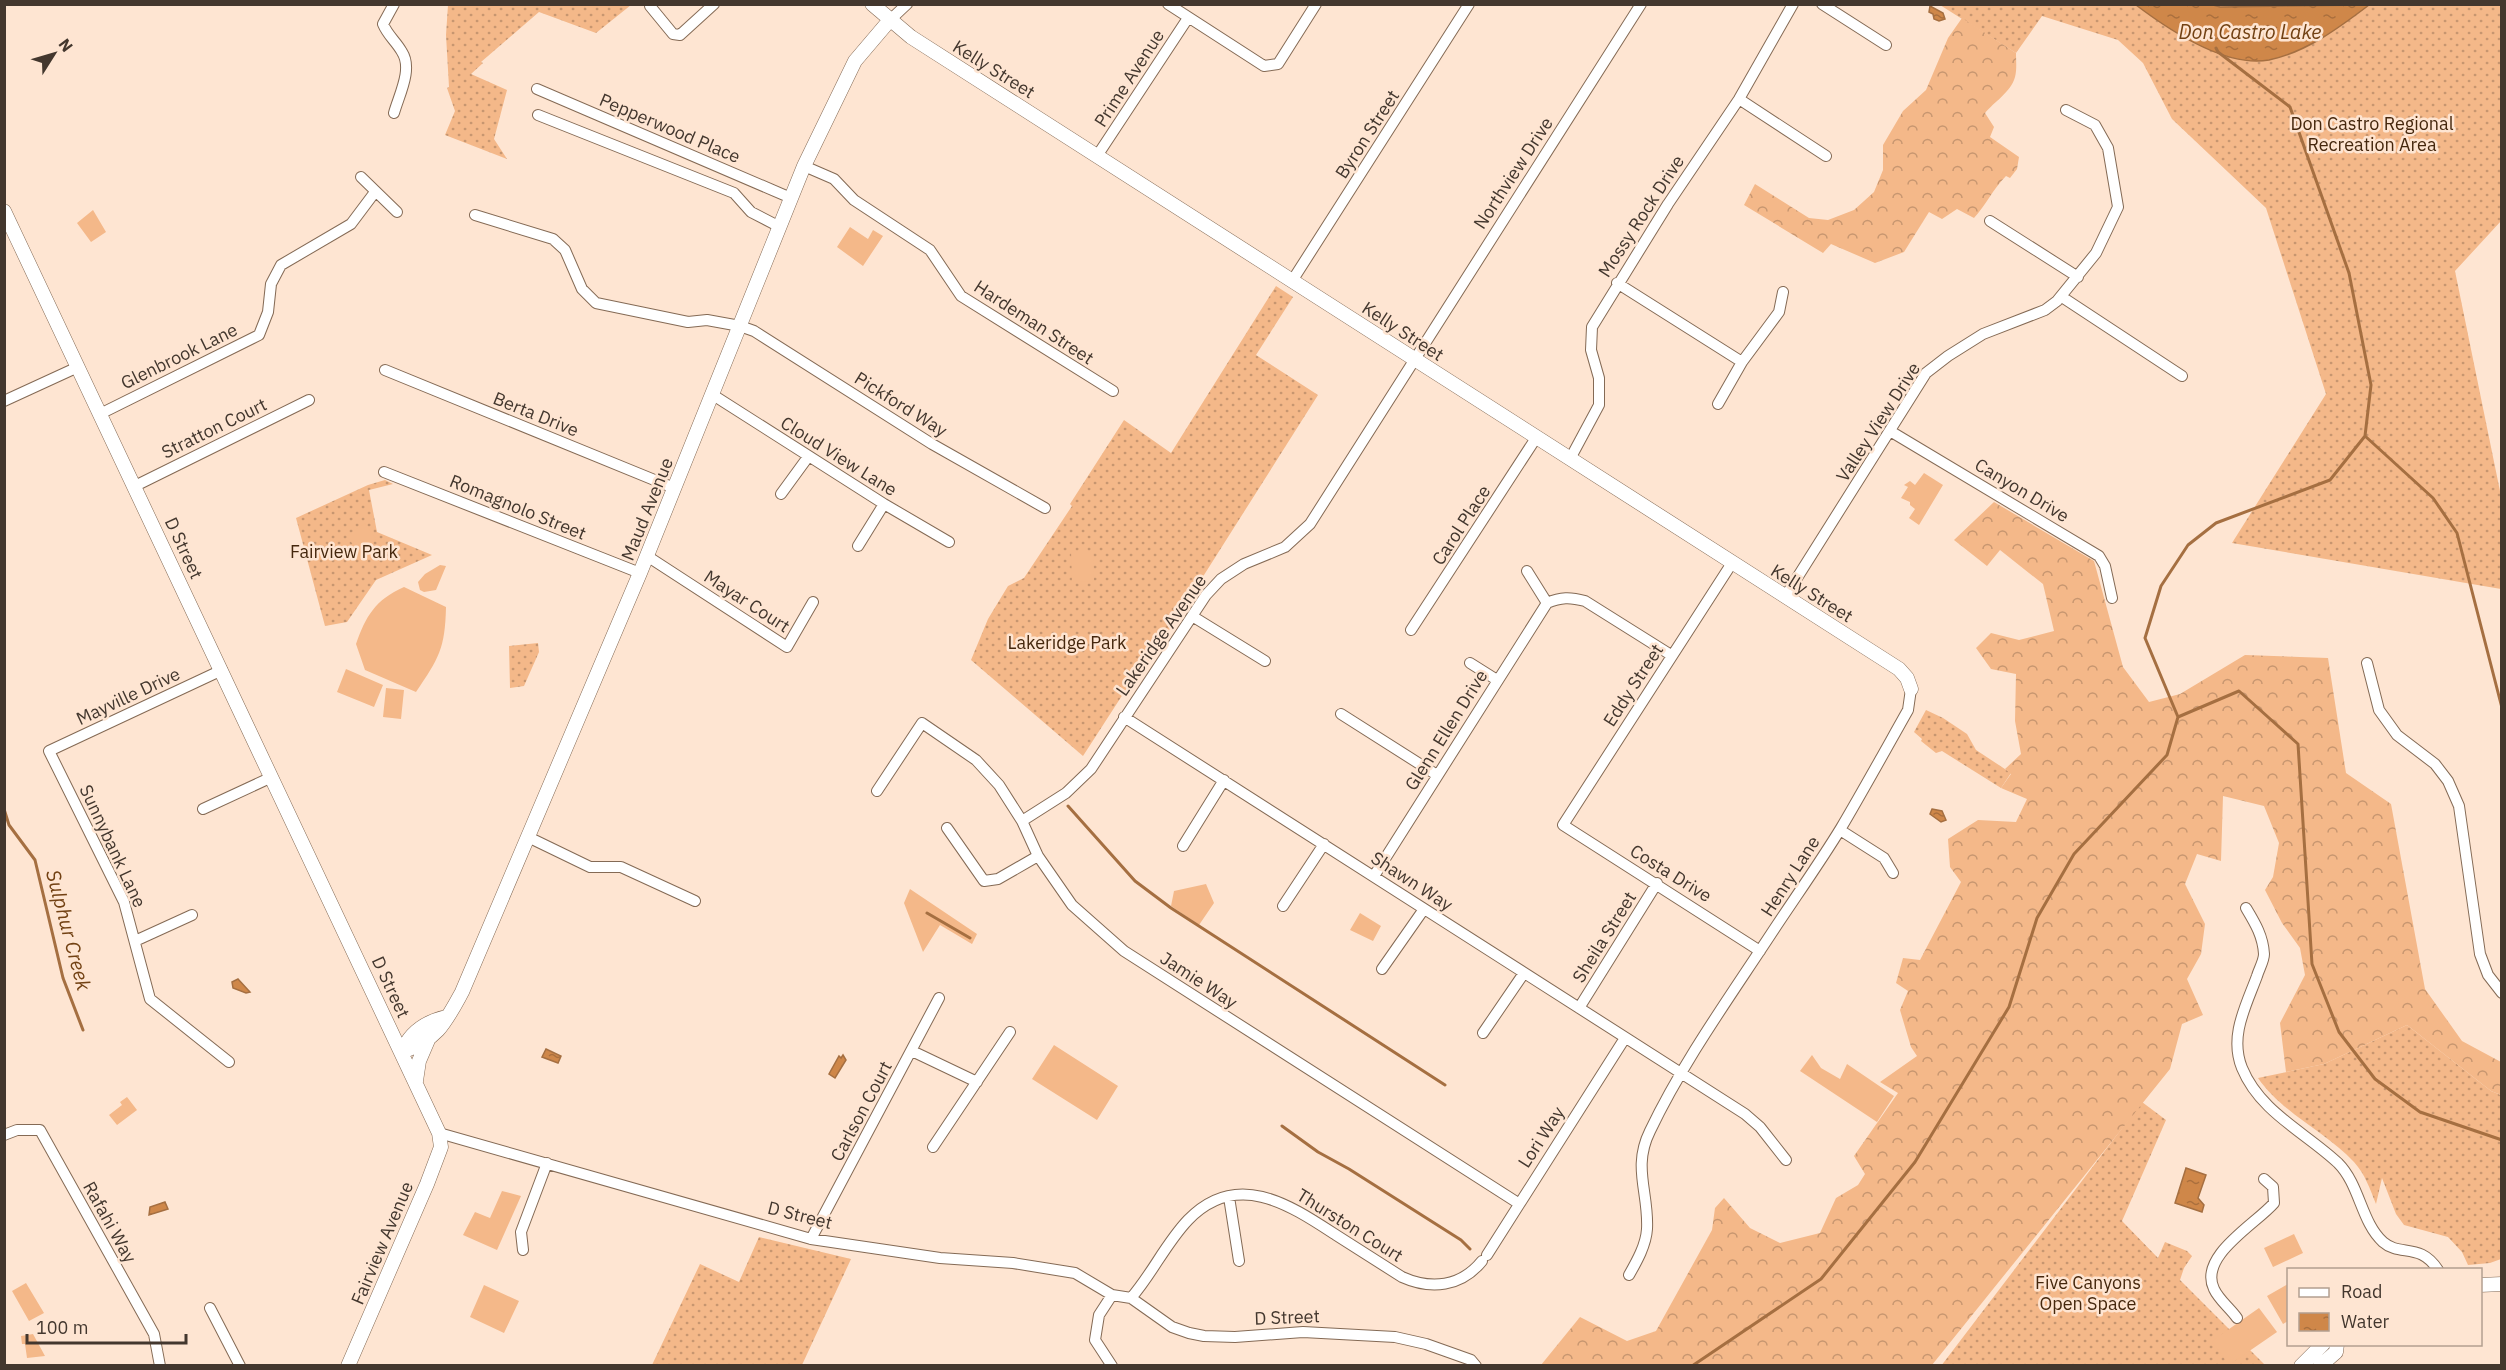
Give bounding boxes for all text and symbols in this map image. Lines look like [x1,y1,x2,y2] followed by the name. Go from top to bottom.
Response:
[2178,18,2322,45] water label: Don Castro Lake
[24,24,84,84] north arrow
[1089,25,1169,131] street label: Prime Avenue
[55,34,77,56] text: N
[948,35,1040,103] street label: Kelly Street
[1330,85,1404,183] street label: Byron Street
[596,88,744,168] street label: Pepperwood Place
[2290,112,2454,156] park label: Don Castro Regional Recreation Area
[1468,113,1558,233] street label: Northview Drive
[1593,151,1689,281] street label: Mossy Rock Drive
[970,275,1098,369] street label: Hardeman Street
[1358,296,1448,366] street label: Kelly Street
[117,318,241,394] street label: Glenbrook Lane
[1831,358,1925,486] street label: Valley View Drive
[850,366,952,442] street label: Pickford Way
[490,386,582,442] street label: Berta Drive
[158,393,270,463] street label: Stratton Court
[776,411,902,501] street label: Cloud View Lane
[1971,453,2073,527] street label: Canyon Drive
[616,454,678,564] street label: Maud Avenue
[446,469,590,545] street label: Romagnolo Street
[1427,481,1495,569] street label: Carol Place
[160,513,208,583] street label: D Street
[290,540,398,563] park label: Fairview Park
[1766,559,1858,627] street label: Kelly Street
[700,565,794,637] street label: Mayar Court
[1111,570,1211,700] street label: Lakeridge Avenue
[1007,631,1127,654] park label: Lakeridge Park
[1598,639,1668,731] street label: Eddy Street
[72,662,184,730] street label: Mayville Drive
[1400,665,1492,795] street label: Glenn Ellen Drive
[75,781,152,911] street label: Sunnybank Lane
[1755,831,1825,921] street label: Henry Lane
[1626,839,1716,907] street label: Costa Drive
[1367,846,1457,916] street label: Shawn Way
[40,867,98,994] water label: Sulphur Creek
[1567,887,1641,987] street label: Sheila Street
[1156,947,1242,1013] street label: Jamie Way
[367,952,415,1022] street label: D Street
[825,1057,897,1165] street label: Carlson Court
[1513,1102,1569,1172] street label: Lori Way
[78,1177,142,1267] street label: Rafahi Way
[346,1178,418,1308] street label: Fairview Avenue
[1292,1183,1408,1267] street label: Thurston Court
[765,1196,835,1234] street label: D Street
[2287,1268,2482,1346] legend
[2035,1271,2141,1315] park label: Five Canyons Open Space
[2341,1280,2382,1303] text: Road
[1254,1304,1320,1330] street label: D Street
[27,1307,186,1345] scale bar
[2341,1310,2390,1333] text: Water
[36,1316,88,1339] text: 100 m

